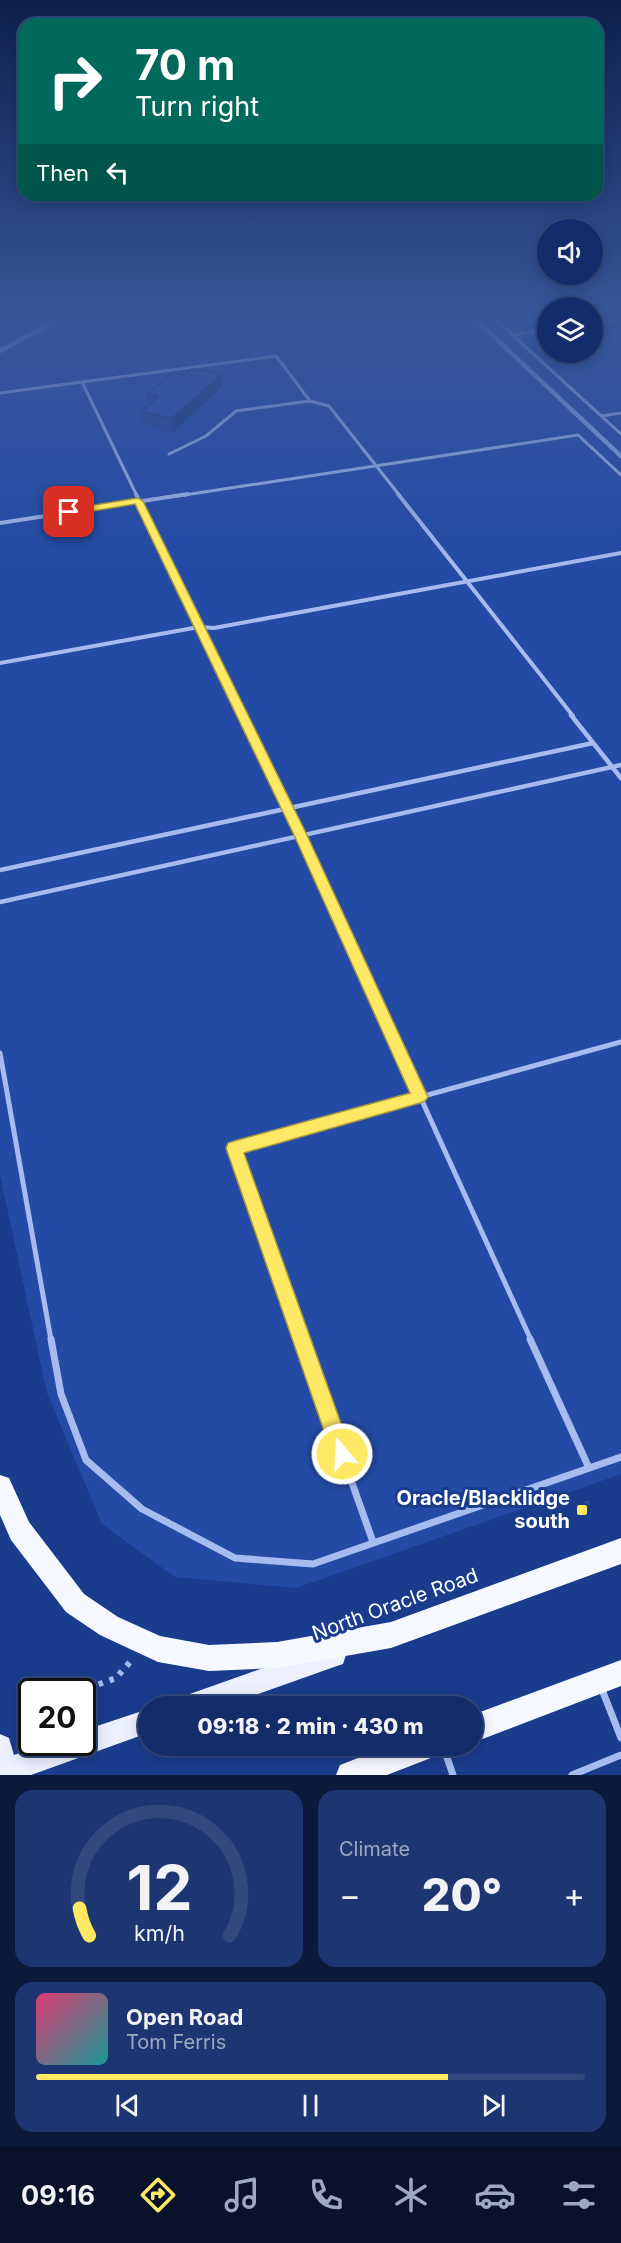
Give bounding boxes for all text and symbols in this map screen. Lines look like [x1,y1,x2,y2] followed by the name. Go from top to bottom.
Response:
[135,39,235,90] text: 70 m
[36,42,114,120] icon: right
[135,90,259,123] text: Turn right
[101,156,134,189] icon: left
[36,160,89,186] text: Then
[537,219,603,363] map controls
[537,219,603,285] button: sound
[537,297,603,363] button: layers
[43,486,94,537] pin
[52,495,85,528] icon: arrive
[310,1422,374,1486] position arrow
[397,1486,570,1533] place label: Oracle/Blacklidge south
[575,1503,589,1517] marker: Oracle/Blacklidge south
[309,1563,481,1645] street label: North Oracle Road
[18,1678,96,1756] speed limit sign: 20
[197,1713,424,1739] text: 09:18 · 2 min · 430 m
[339,1837,410,1861] text: Climate
[126,1850,192,1925] text: 12
[422,1867,502,1922] text: 20°
[339,1875,361,1915] text: −
[563,1875,585,1915] text: +
[134,1920,184,1946] text: km/h
[126,2004,243,2030] text: Open Road
[126,2030,226,2054] text: Tom Ferris
[111,2089,144,2122] icon: previous
[294,2089,327,2122] icon: pause
[477,2089,510,2122] icon: next
[137,2174,179,2216] icon: directions
[221,2174,263,2216] icon: music
[305,2174,347,2216] icon: phone
[390,2174,432,2216] icon: climate
[474,2174,516,2216] icon: car
[558,2174,600,2216] icon: filters
[21,2179,95,2212] text: 09:16

